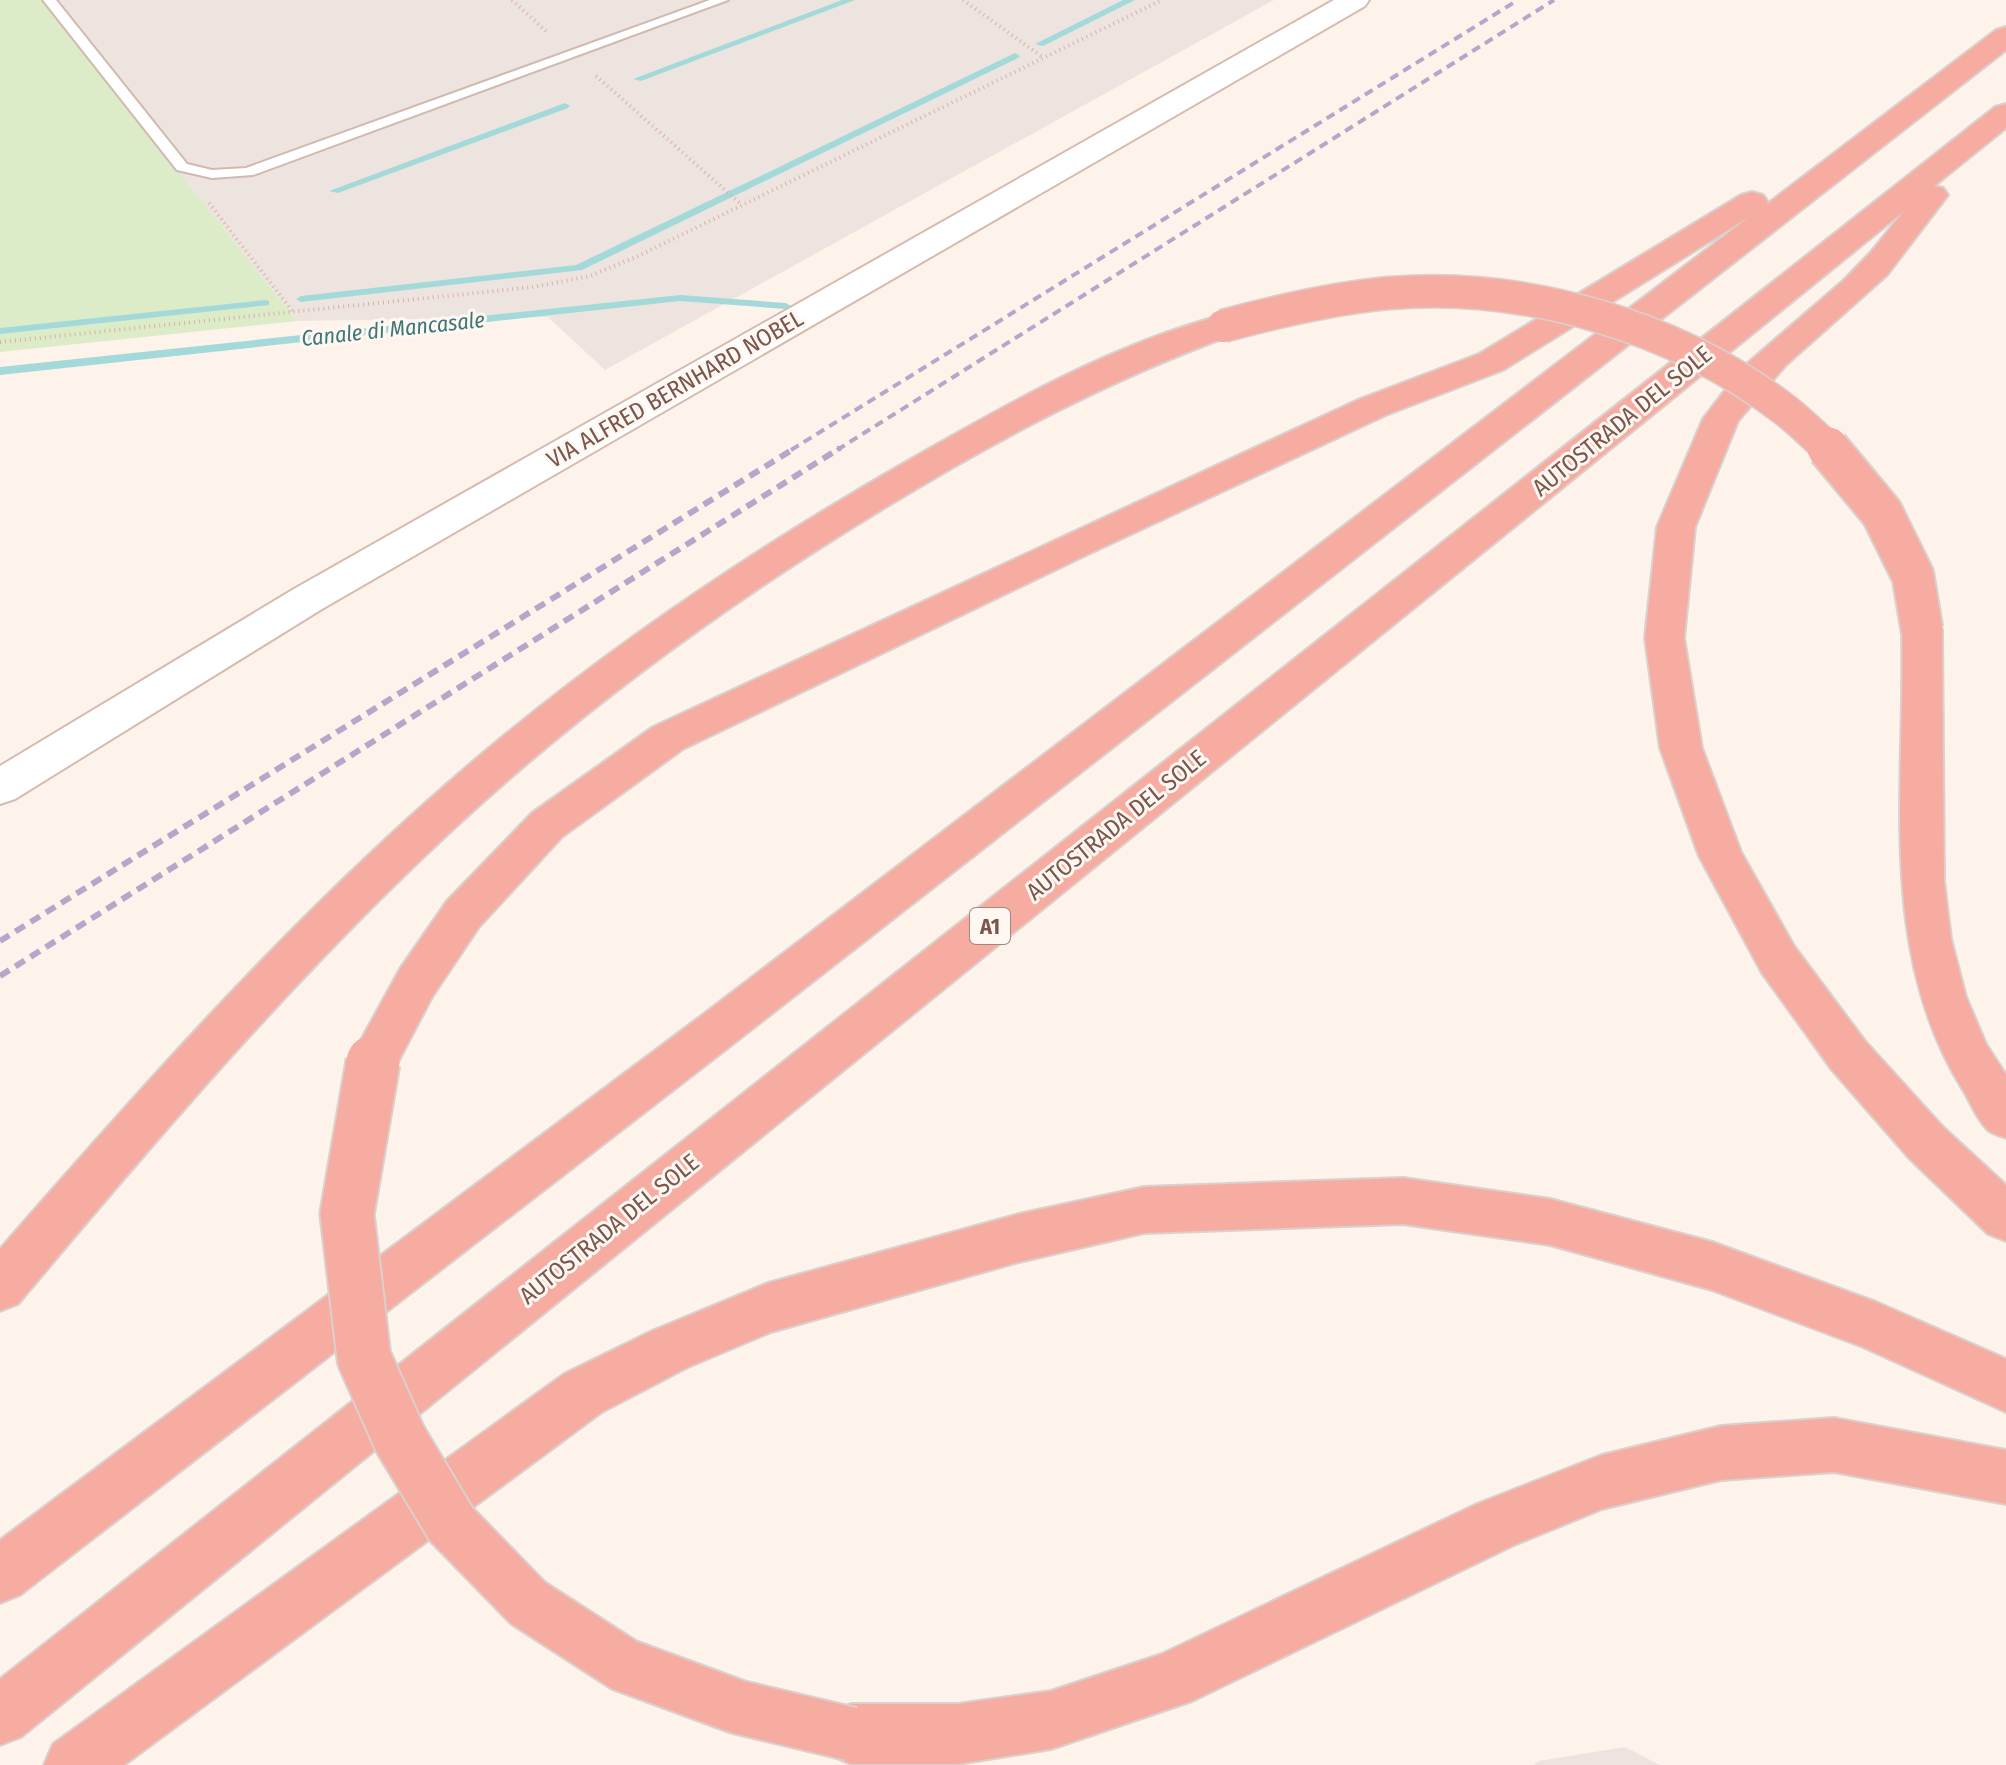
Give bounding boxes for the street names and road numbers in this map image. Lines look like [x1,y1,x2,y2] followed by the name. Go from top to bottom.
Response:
[542,304,808,474] street label: VIA ALFRED BERNHARD NOBEL
[1527,340,1717,502] street label: AUTOSTRADA DEL SOLE
[1021,744,1211,906] street label: AUTOSTRADA DEL SOLE
[970,908,1010,944] road number: A1
[514,1148,704,1310] street label: AUTOSTRADA DEL SOLE

